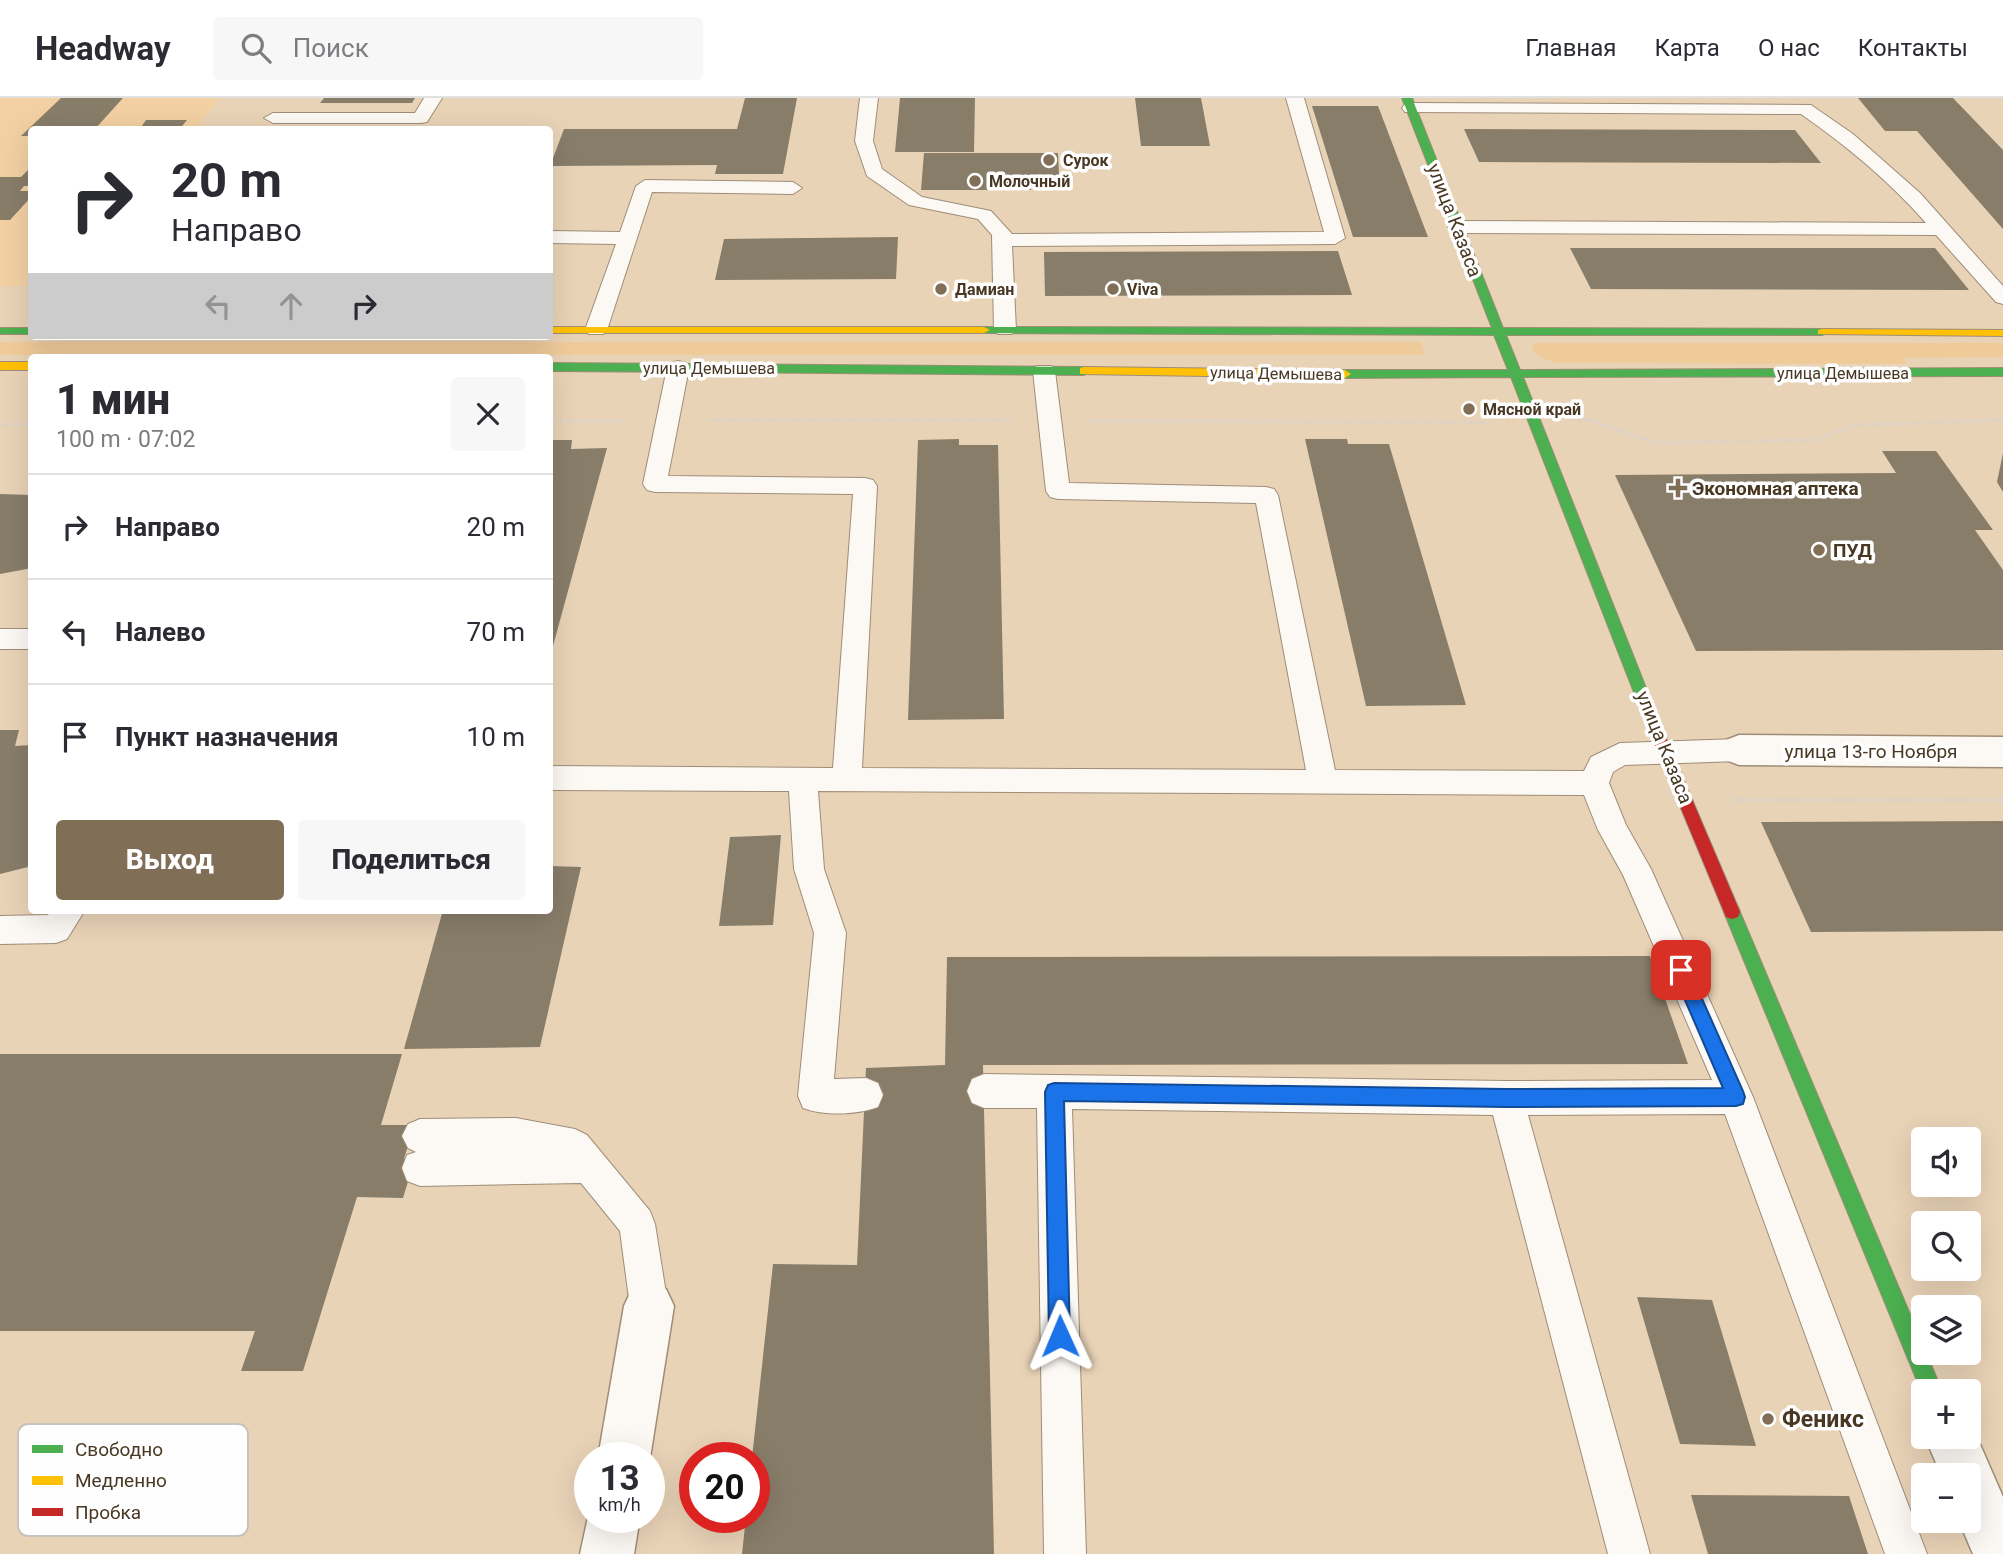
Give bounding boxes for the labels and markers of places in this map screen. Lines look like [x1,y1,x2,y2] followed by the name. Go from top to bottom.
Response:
[1063,151,1110,170] place label: Сурок
[1041,152,1057,168] marker: Сурок
[989,172,1070,191] place label: Молочный
[967,173,983,189] marker: Молочный
[955,280,1014,299] place label: Дамиан
[1127,280,1159,299] place label: Viva
[933,281,949,297] marker: Дамиан
[1105,281,1121,297] marker: Viva
[1483,400,1581,419] place label: Мясной край
[1461,401,1477,417] marker: Мясной край
[1692,477,1859,500] place label: Экономная аптека
[1670,480,1686,496] marker: Экономная аптека
[1833,539,1872,562] place label: ПУД
[1811,542,1827,558] marker: ПУД
[1651,940,1711,1000] pin
[1782,1406,1864,1433] place label: Феникс
[1760,1411,1776,1427] marker: Феникс

